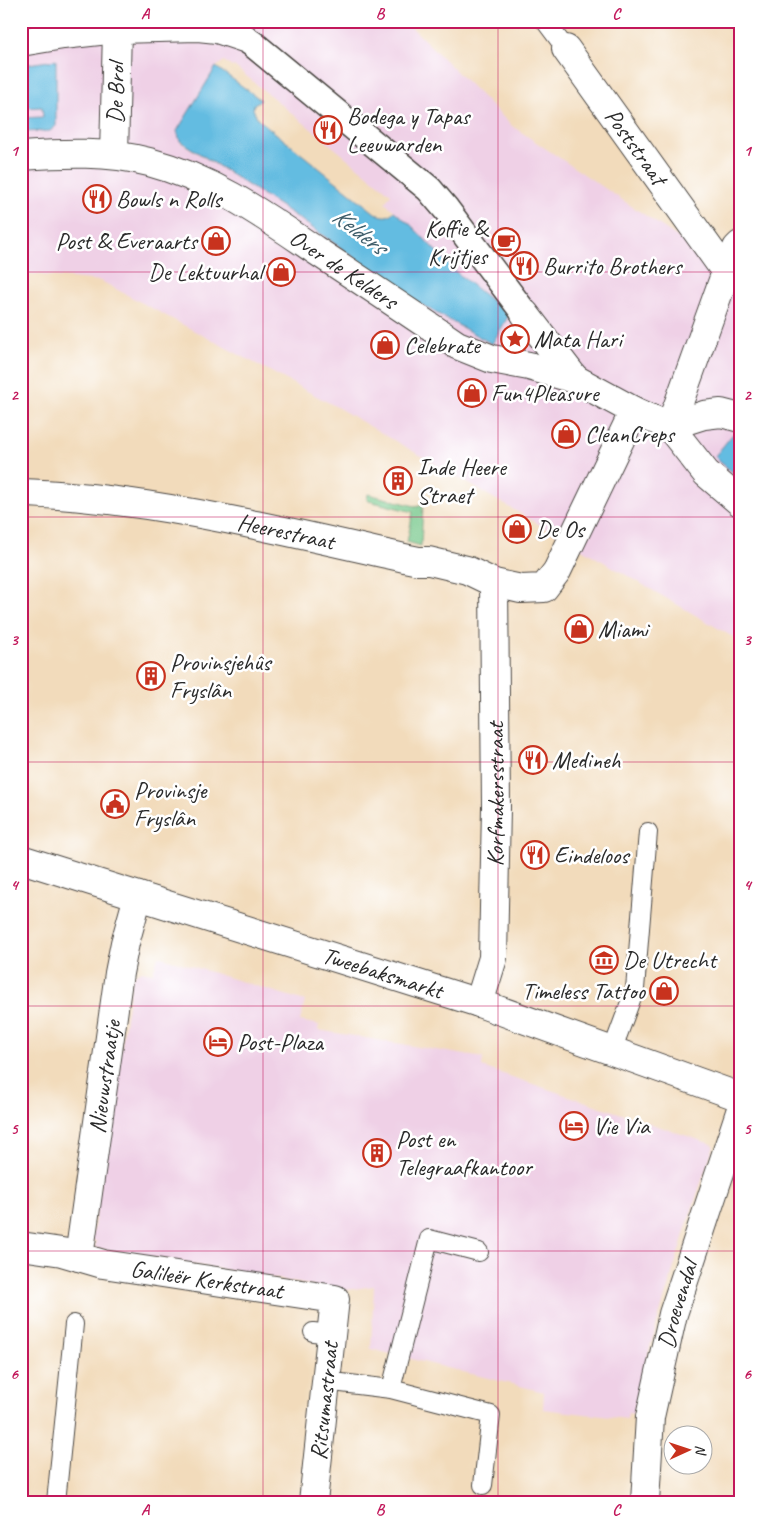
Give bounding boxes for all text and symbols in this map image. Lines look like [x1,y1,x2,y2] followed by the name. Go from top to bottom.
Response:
[141,4,151,24] text: A
[376,4,386,24] text: B
[612,4,622,24] text: C
[100,58,131,124] street label: De Brol
[347,101,471,159] place label: Bodega y Tapas Leeuwarden
[598,102,675,193] street label: Poststraat
[313,115,343,145] restaurant icon: Bodega y Tapas Leeuwarden
[10,141,19,161] text: 1
[743,141,752,161] text: 1
[82,184,112,214] restaurant icon: Bowls n Rolls
[116,184,224,214] place label: Bowls n Rolls
[326,200,396,264] water label: Kelders
[425,213,489,271] place label: Koffie & Krijtjes
[284,222,406,317] street label: Over de Kelders
[56,226,199,256] place label: Post & Everaarts
[201,226,231,256] shop icon: Post & Everaarts
[491,227,521,257] cafe icon: Koffie & Krijtjes
[509,251,539,281] restaurant icon: Burrito Brothers
[543,251,683,281] place label: Burrito Brothers
[148,257,266,287] place label: De Lektuurhal
[266,257,296,287] shop icon: De Lektuurhal
[500,324,530,354] place icon: Mata Hari
[534,324,624,354] place label: Mata Hari
[370,330,400,360] shop icon: Celebrate
[404,330,482,360] place label: Celebrate
[457,378,487,408] shop icon: Fun4Pleasure
[491,378,601,408] place label: Fun4Pleasure
[10,385,19,405] text: 2
[743,385,752,405] text: 2
[551,419,581,449] shop icon: CleanCreps
[585,419,676,449] place label: CleanCreps
[417,452,508,510] place label: Inde Heere Straet
[383,466,413,496] building icon: Inde Heere Straet
[235,507,339,557] street label: Heerestraat
[502,514,532,544] shop icon: De Os
[536,514,587,544] place label: De Os
[564,614,594,644] shop icon: Miami
[598,614,651,644] place label: Miami
[10,630,19,650] text: 3
[743,630,752,650] text: 3
[170,647,273,705] place label: Provinsjehûs Fryslân
[136,661,166,691] building icon: Provinsjehûs Fryslân
[480,720,511,867] street label: Korfmakersstraat
[518,745,548,775] restaurant icon: Medineh
[552,745,622,775] place label: Medineh
[134,775,209,833] place label: Provinsje Fryslân
[100,789,130,819] public building icon: Provinsje Fryslân
[520,840,550,870] restaurant icon: Eindeloos
[554,840,631,870] place label: Eindeloos
[10,875,19,895] text: 4
[743,875,752,895] text: 4
[319,940,448,1006] street label: Tweebaksmarkt
[589,945,619,975] museum icon: De Utrecht
[623,945,718,975] place label: De Utrecht
[522,976,647,1006] place label: Timeless Tattoo
[649,976,679,1006] shop icon: Timeless Tattoo
[82,1016,127,1135] street label: Nieuwstraatje
[203,1027,233,1057] hotel icon: Post-Plaza
[237,1027,324,1057] place label: Post-Plaza
[559,1111,589,1141] hotel icon: Vie Via
[593,1111,651,1141] place label: Vie Via
[11,1119,20,1139] text: 5
[744,1119,753,1139] text: 5
[396,1124,534,1182] place label: Post en Telegraafkantoor
[362,1138,392,1168] building icon: Post en Telegraafkantoor
[129,1253,287,1306] street label: Galileër Kerkstraat
[651,1253,706,1351] street label: Droevendal
[303,1338,345,1461] street label: Ritsumastraat
[10,1364,19,1384] text: 6
[743,1364,752,1384] text: 6
[664,1426,714,1476] north arrow
[692,1445,709,1456] text: N
[141,1500,151,1520] text: A
[376,1500,386,1520] text: B
[612,1500,622,1520] text: C

